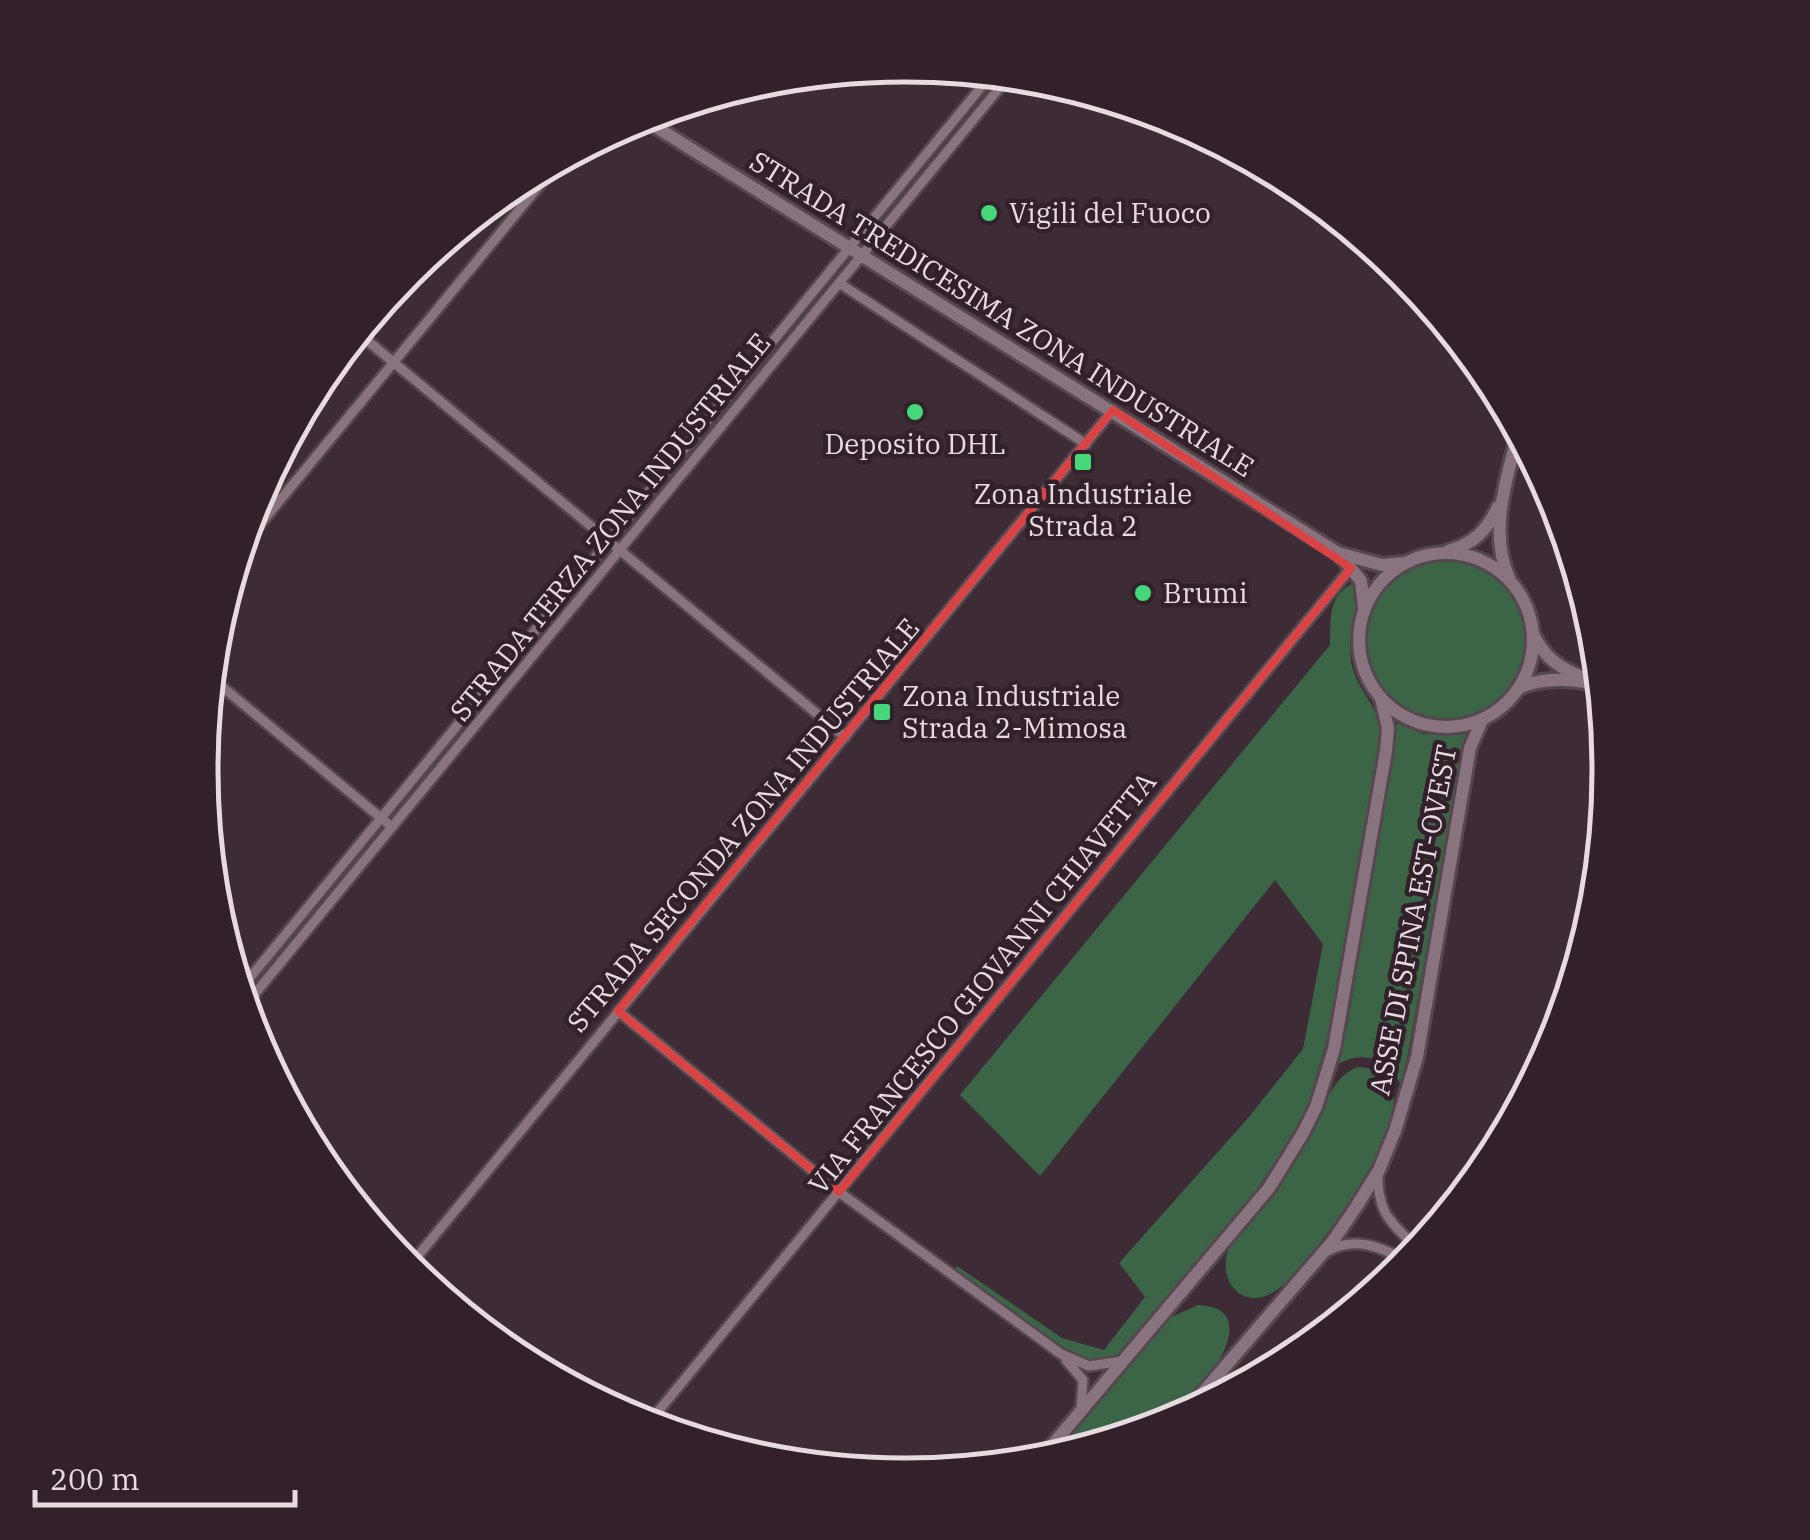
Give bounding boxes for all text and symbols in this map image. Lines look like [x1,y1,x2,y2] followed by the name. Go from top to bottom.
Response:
[743,142,1261,485] street label: STRADA TREDICESIMA ZONA INDUSTRIALE
[1009,194,1211,231] place label: Vigili del Fuoco
[978,202,1000,224] marker: Vigili del Fuoco
[441,325,778,728] street label: STRADA TERZA ZONA INDUSTRIALE
[904,401,926,423] marker: Deposito DHL
[824,425,1006,462] place label: Deposito DHL
[1072,451,1094,473] marker: Zona Industriale Strada 2
[974,475,1192,544] place label: Zona Industriale Strada 2
[1163,574,1248,611] place label: Brumi
[1132,582,1154,604] marker: Brumi
[558,610,927,1039] street label: STRADA SECONDA ZONA INDUSTRIALE
[902,677,1127,746] place label: Zona Industriale Strada 2-Mimosa
[871,701,893,723] marker: Zona Industriale Strada 2-Mimosa
[1360,742,1465,1098] street label: ASSE DI SPINA EST-OVEST
[799,764,1164,1201] street label: VIA FRANCESCO GIOVANNI CHIAVETTA
[35,1445,295,1507] scale bar
[50,1459,140,1498] text: 200 m

